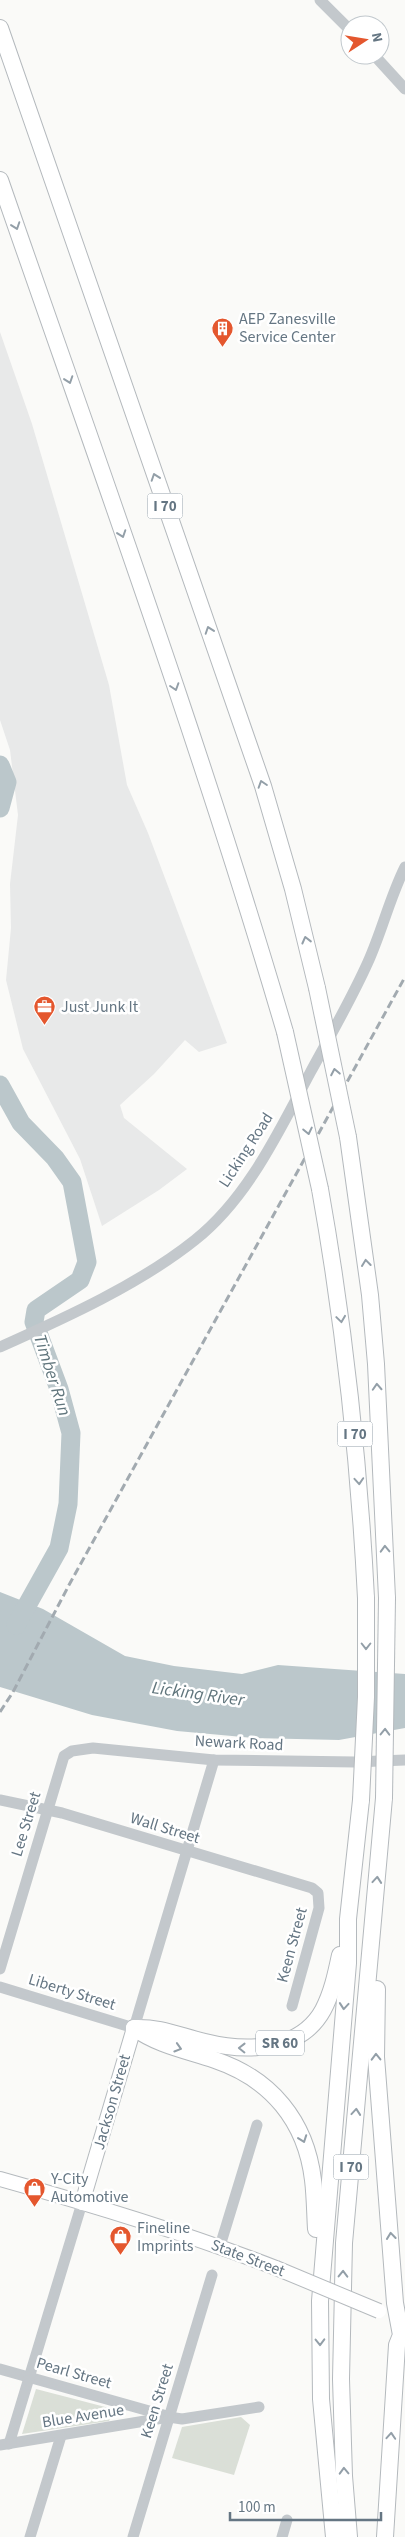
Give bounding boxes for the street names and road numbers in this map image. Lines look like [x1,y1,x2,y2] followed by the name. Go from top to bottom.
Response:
[148,494,182,518] road number: I 70
[214,1108,278,1192] street label: Licking Road
[338,1422,372,1446] road number: I 70
[194,1730,284,1756] street label: Newark Road
[6,1788,46,1859] street label: Lee Street
[127,1807,203,1849] street label: Wall Street
[271,1904,313,1985] street label: Keen Street
[26,1968,119,2016] street label: Liberty Street
[256,2030,304,2056] road number: SR 60
[88,2051,136,2152] street label: Jackson Street
[334,2154,368,2180] road number: I 70
[208,2234,289,2282] street label: State Street
[34,2352,115,2394] street label: Pearl Street
[135,2360,179,2441] street label: Keen Street
[40,2399,126,2433] street label: Blue Avenue

